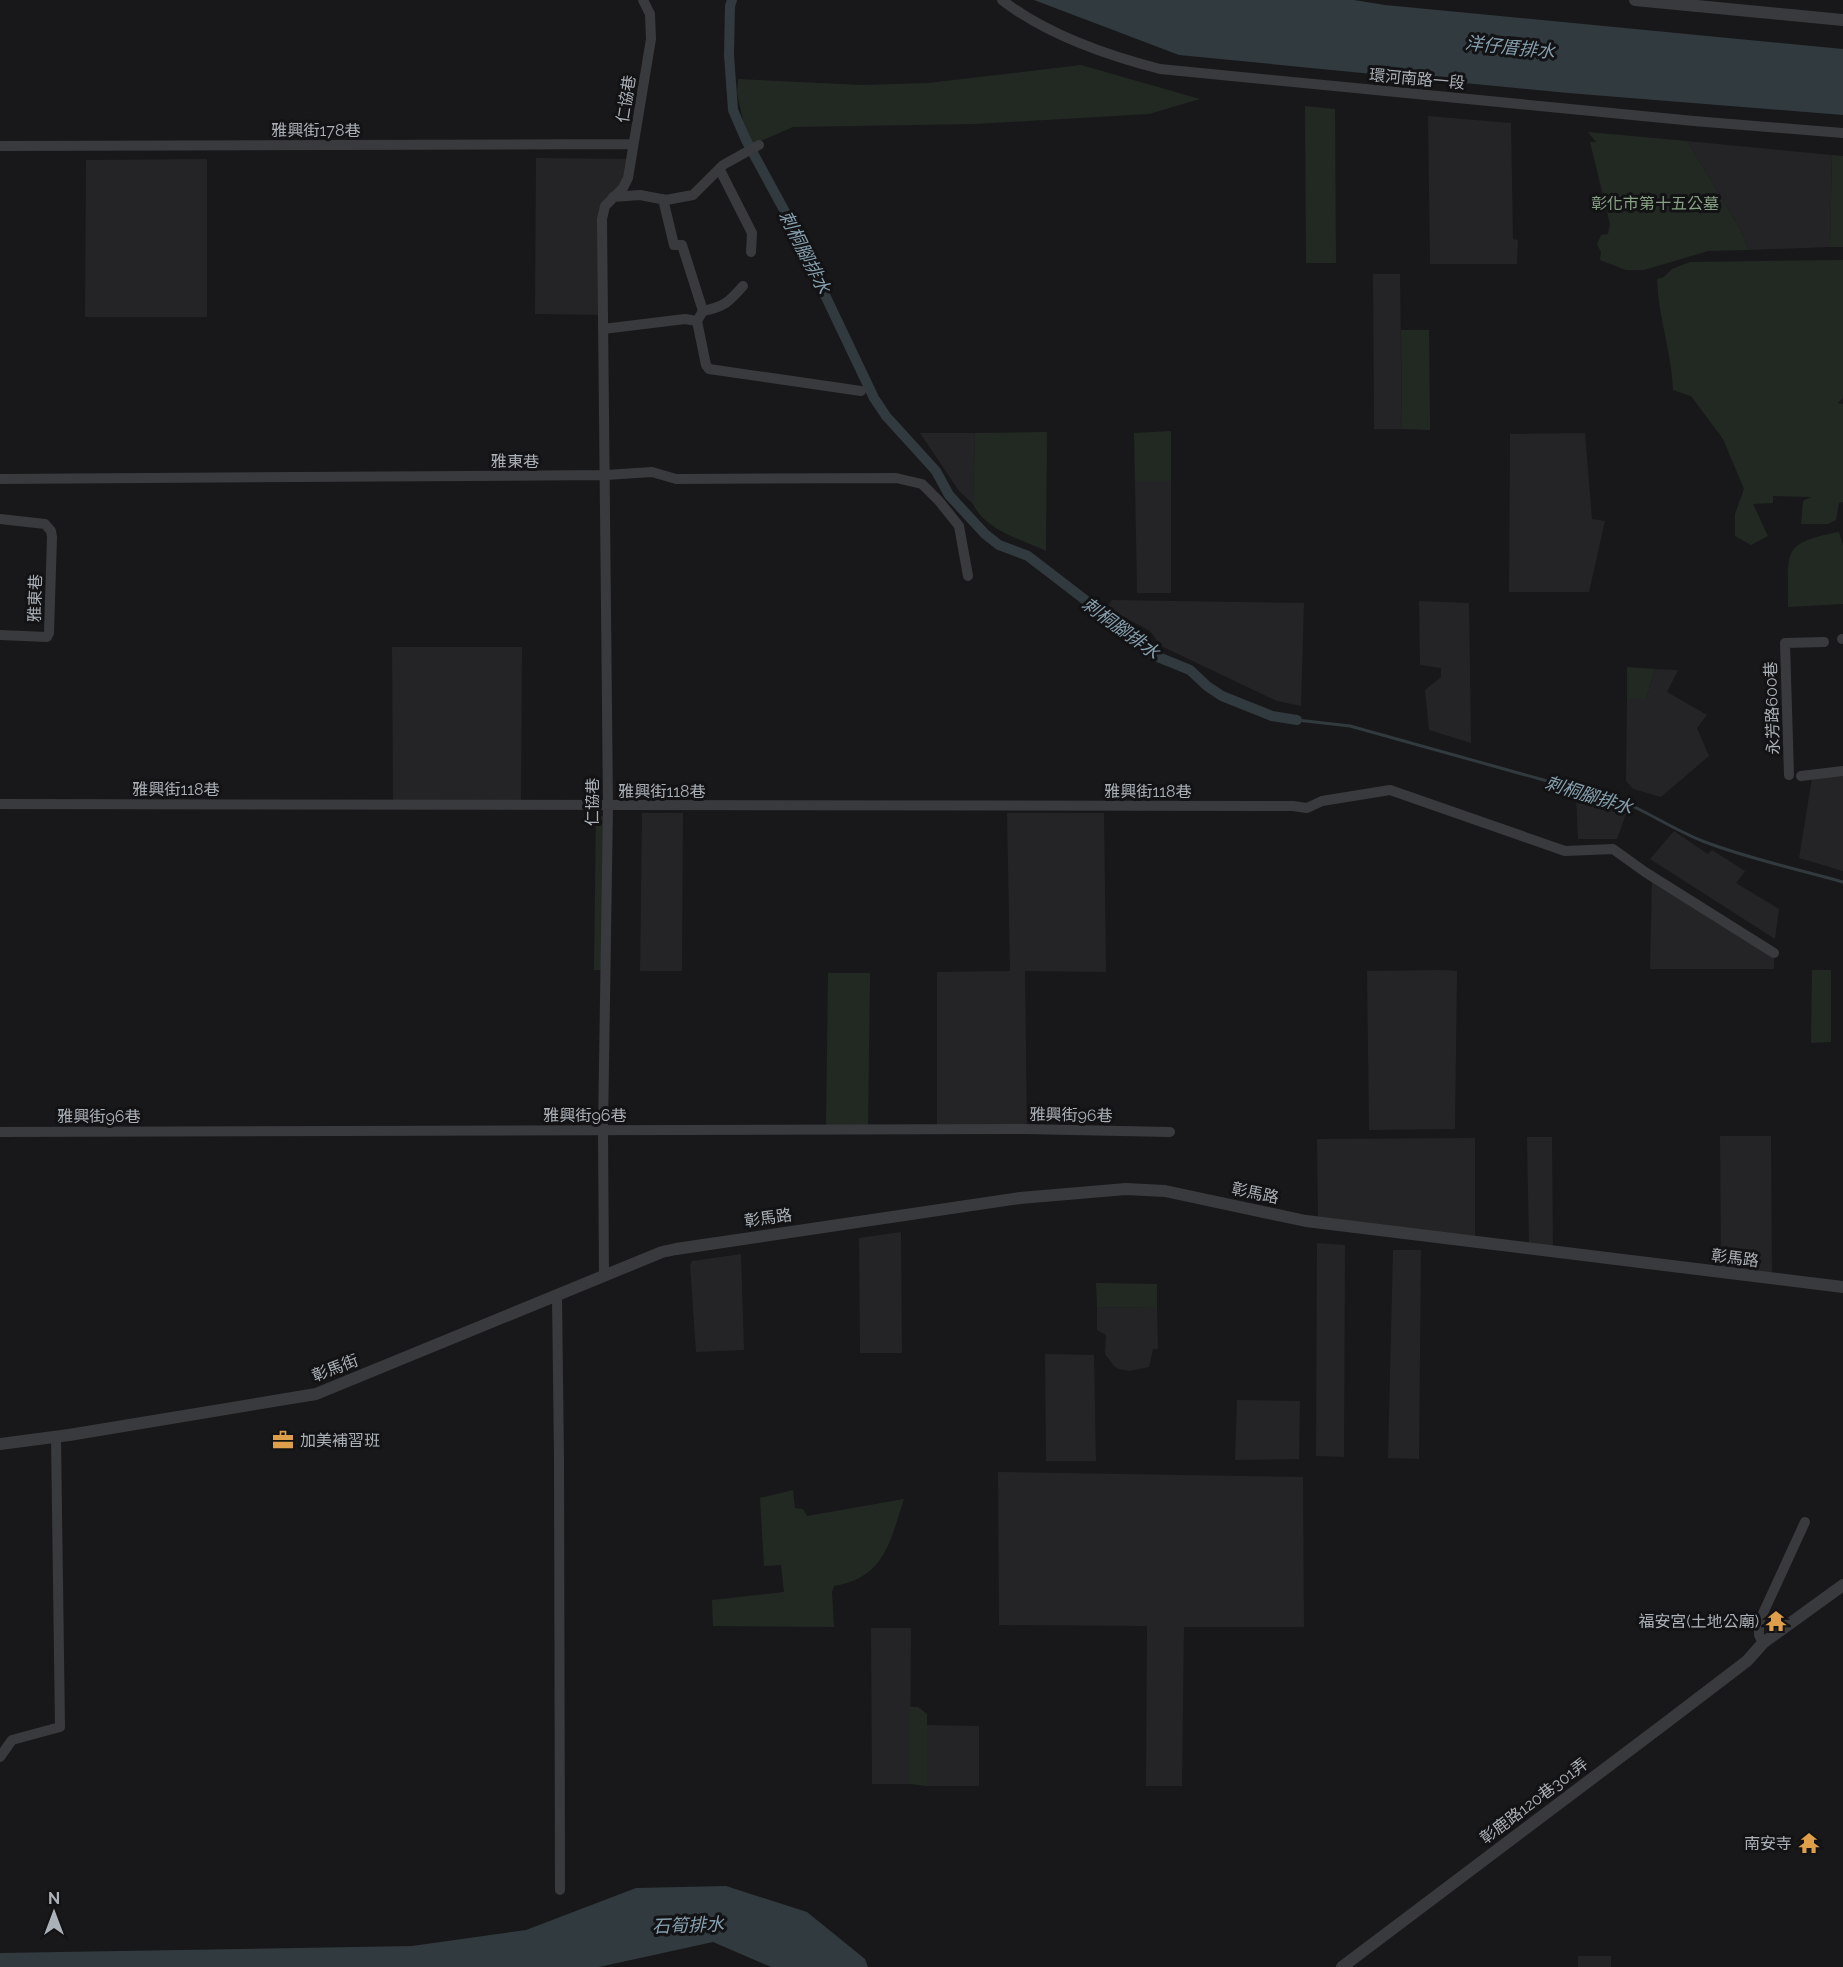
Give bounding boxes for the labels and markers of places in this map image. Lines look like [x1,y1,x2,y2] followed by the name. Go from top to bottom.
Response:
[271,1428,295,1452] office icon: 加美補習班
[300,1431,380,1450] place label: 加美補習班
[1764,1609,1788,1633] temple icon: 福安宮(土地公廟)
[1638,1612,1759,1631] place label: 福安宮(土地公廟)
[1797,1831,1821,1855] temple icon: 南安寺
[1744,1834,1792,1853] place label: 南安寺

